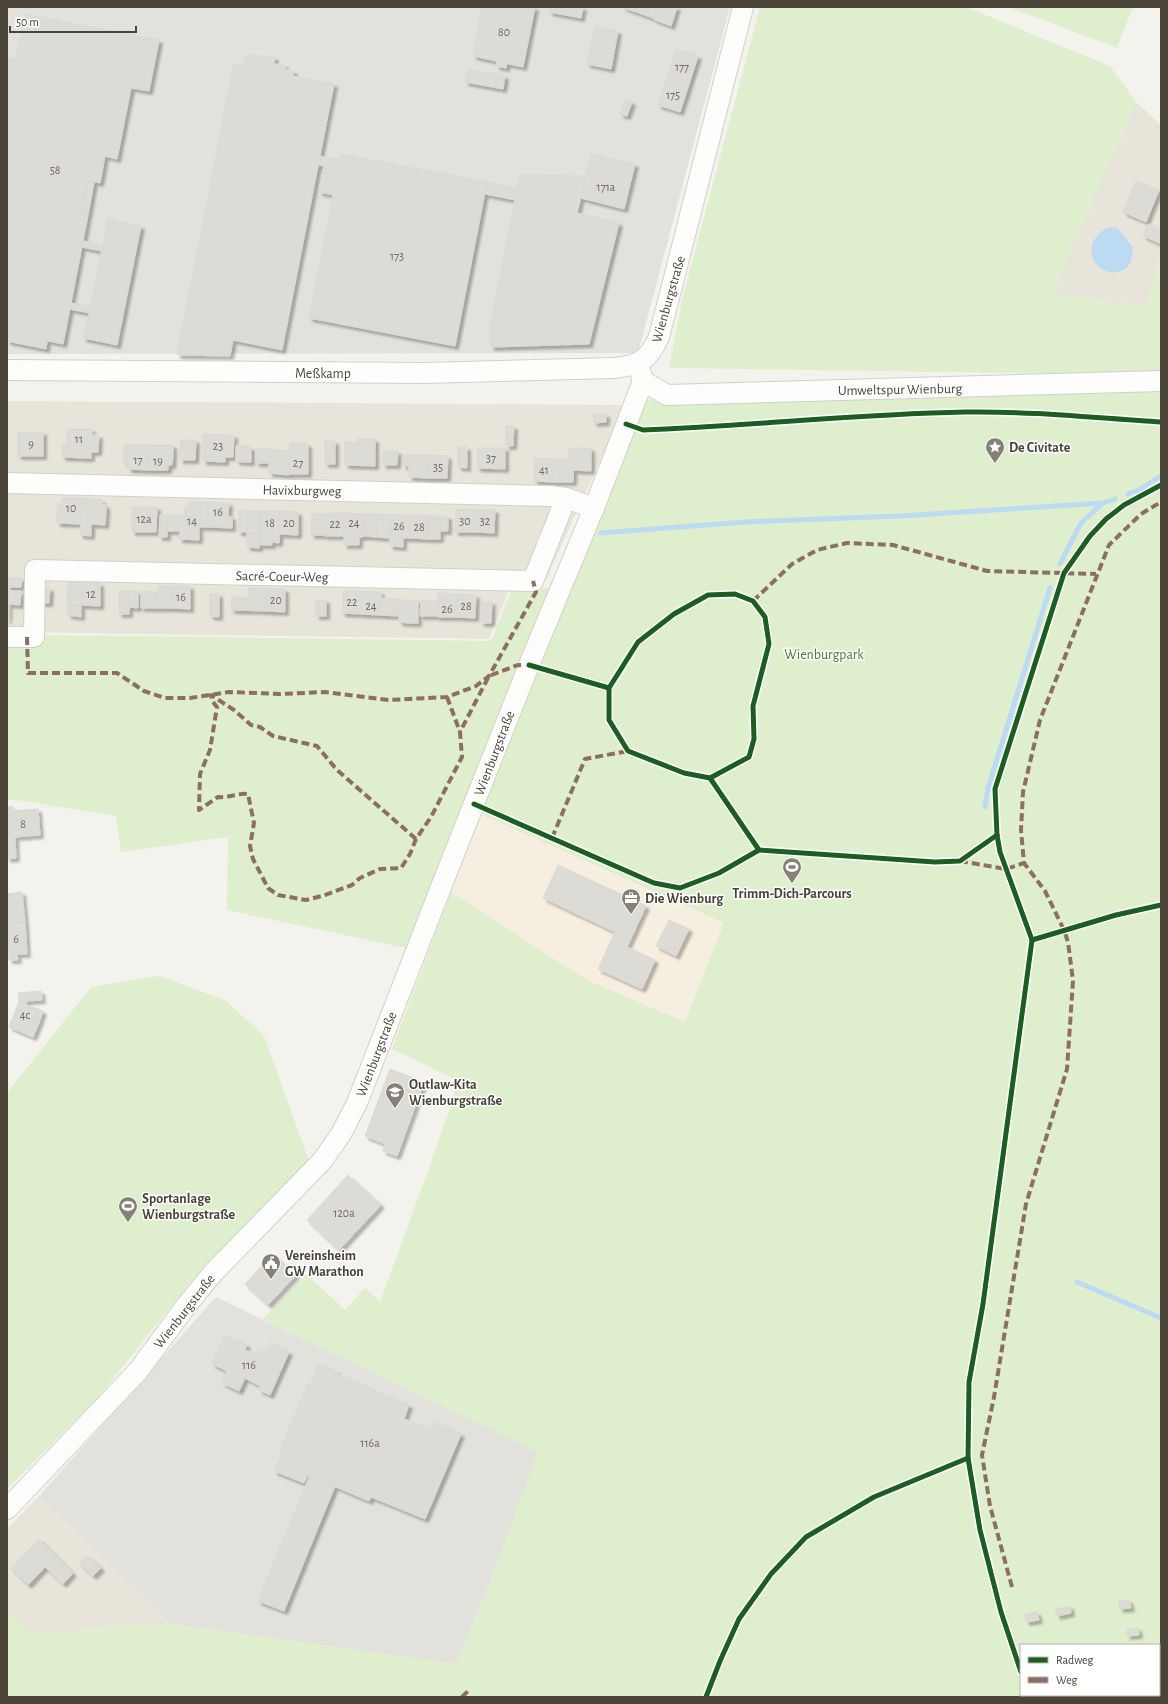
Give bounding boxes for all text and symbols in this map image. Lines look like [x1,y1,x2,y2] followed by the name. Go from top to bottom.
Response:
[10,8,136,34] scale bar
[16,16,39,28] text: 50 m
[498,26,510,38] house number: 80
[675,61,689,73] house number: 177
[666,89,680,101] house number: 175
[50,164,61,176] house number: 58
[597,181,616,193] house number: 171a
[390,250,404,262] house number: 173
[650,254,688,344] street label: Wienburgstraße
[295,367,351,381] street label: Meßkamp
[838,382,962,398] street label: Umweltspur Wienburg
[75,433,83,445] house number: 11
[984,436,1006,464] place icon: De Civitate
[28,438,34,450] house number: 9
[213,440,223,452] house number: 23
[1009,441,1071,455] place label: De Civitate
[486,452,496,464] house number: 37
[133,454,143,466] house number: 17
[153,455,163,467] house number: 19
[293,457,303,469] house number: 27
[433,461,443,473] house number: 35
[539,464,549,476] house number: 41
[262,483,342,499] street label: Havixburgweg
[66,502,76,514] house number: 10
[213,506,223,518] house number: 16
[136,513,152,525] house number: 12a
[187,515,197,527] house number: 14
[459,515,471,527] house number: 30
[480,515,491,527] house number: 32
[265,517,275,529] house number: 18
[283,517,295,529] house number: 20
[348,517,360,529] house number: 24
[330,518,341,530] house number: 22
[393,520,405,532] house number: 26
[413,521,425,533] house number: 28
[235,569,329,585] street label: Sacré-Coeur-Weg
[86,588,96,600] house number: 12
[176,591,186,603] house number: 16
[270,594,282,606] house number: 20
[347,596,358,608] house number: 22
[365,600,377,612] house number: 24
[460,600,472,612] house number: 28
[441,603,453,615] house number: 26
[784,648,864,662] park label: Wienburgpark
[472,709,518,798] street label: Wienburgstraße
[20,818,26,830] house number: 8
[781,856,803,884] sports icon: Trimm-Dich-Parcours
[620,887,642,915] office icon: Die Wienburg
[732,887,852,901] place label: Trimm-Dich-Parcours
[645,892,724,906] place label: Die Wienburg
[13,933,19,945] house number: 6
[20,1009,31,1021] house number: 4c
[354,1010,400,1099] street label: Wienburgstraße
[409,1078,503,1108] place label: Outlaw-Kita Wienburgstraße
[384,1081,406,1109] school or university icon: Outlaw-Kita Wienburgstraße
[142,1192,236,1222] place label: Sportanlage Wienburgstraße
[117,1195,139,1223] sports icon: Sportanlage Wienburgstraße
[333,1207,355,1219] house number: 120a
[285,1249,364,1279] place label: Vereinsheim GW Marathon
[260,1252,282,1280] public building icon: Vereinsheim GW Marathon
[152,1272,218,1351] street label: Wienburgstraße
[242,1359,256,1371] house number: 116
[360,1437,380,1449] house number: 116a
[1020,1644,1160,1696] legend
[1056,1654,1093,1666] text: Radweg
[1056,1674,1078,1686] text: Weg

